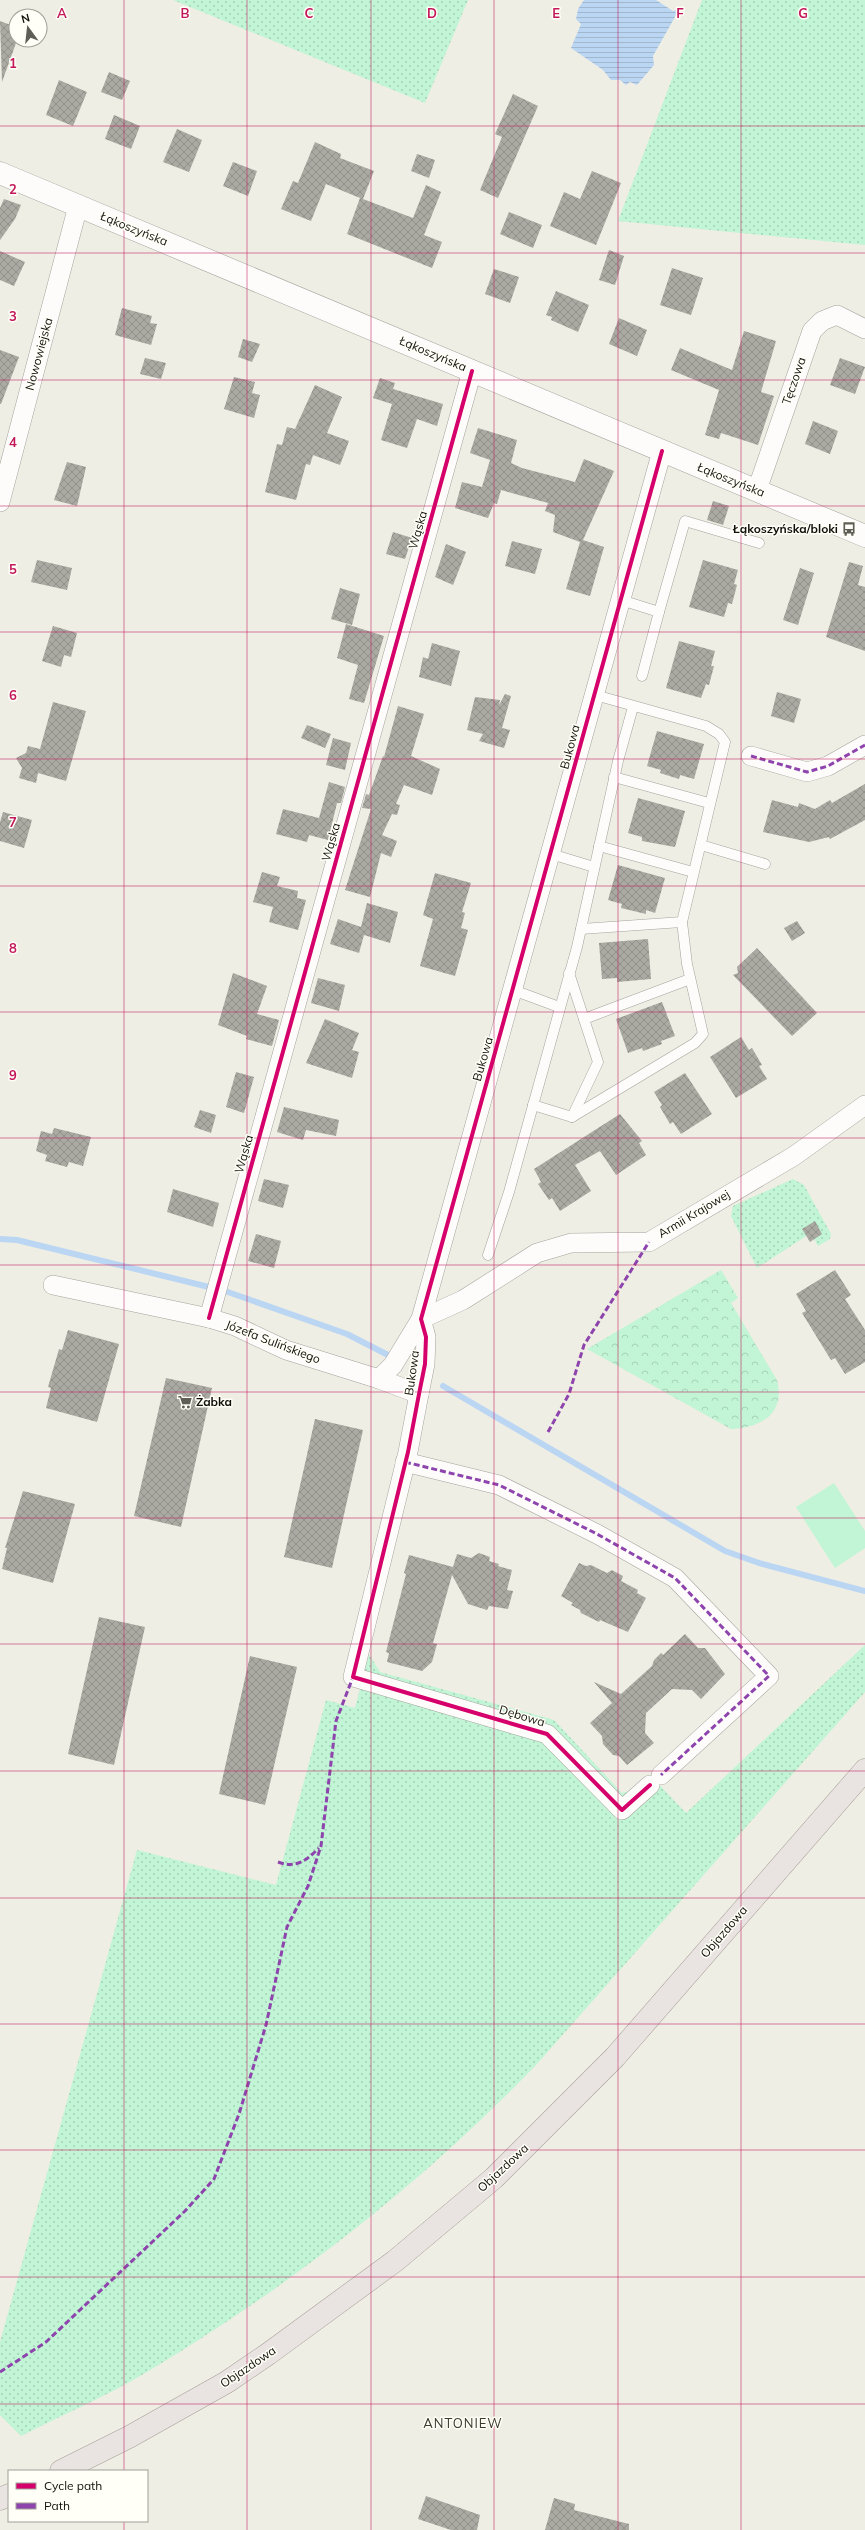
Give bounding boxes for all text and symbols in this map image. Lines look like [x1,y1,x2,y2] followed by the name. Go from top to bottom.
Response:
[57,5,67,21] text: A
[181,5,190,21] text: B
[305,5,314,21] text: C
[427,5,437,21] text: D
[552,5,560,21] text: E
[676,5,684,21] text: F
[798,5,808,21] text: G
[8,8,48,48] north arrow
[20,11,31,26] text: N
[9,55,17,71] text: 1
[9,181,17,197] text: 2
[97,208,170,249] street label: Łąkoszyńska
[9,308,17,324] text: 3
[22,316,55,392] street label: Nowowiejska
[397,332,469,374] street label: Łąkoszyńska
[778,355,809,407] street label: Tęczowa
[9,434,17,450] text: 4
[694,459,767,500] street label: Łąkoszyńska
[405,509,430,551] street label: Wąska
[732,521,838,536] place label: Łąkoszyńska/bloki
[841,521,857,537] bus stop icon: Łąkoszyńska/bloki
[9,561,17,577] text: 5
[9,687,17,703] text: 6
[556,723,583,771] street label: Bukowa
[9,814,17,830] text: 7
[318,821,343,863] street label: Wąska
[9,940,17,956] text: 8
[469,1035,496,1083] street label: Bukowa
[9,1067,17,1083] text: 9
[231,1133,256,1175] street label: Wąska
[655,1186,732,1241] street label: Armii Krajowej
[224,1317,323,1367] street label: Józefa Sulińskiego
[401,1349,422,1396] street label: Bukowa
[177,1394,193,1410] supermarket icon: Żabka
[196,1394,232,1409] place label: Żabka
[497,1701,547,1730] street label: Dębowa
[697,1903,750,1961] street label: Objazdowa
[474,2140,531,2195] street label: Objazdowa
[217,2342,278,2391] street label: Objazdowa
[423,2415,503,2431] district label: ANTONIEW
[8,2470,148,2522] legend
[44,2478,102,2493] text: Cycle path
[44,2498,70,2513] text: Path

